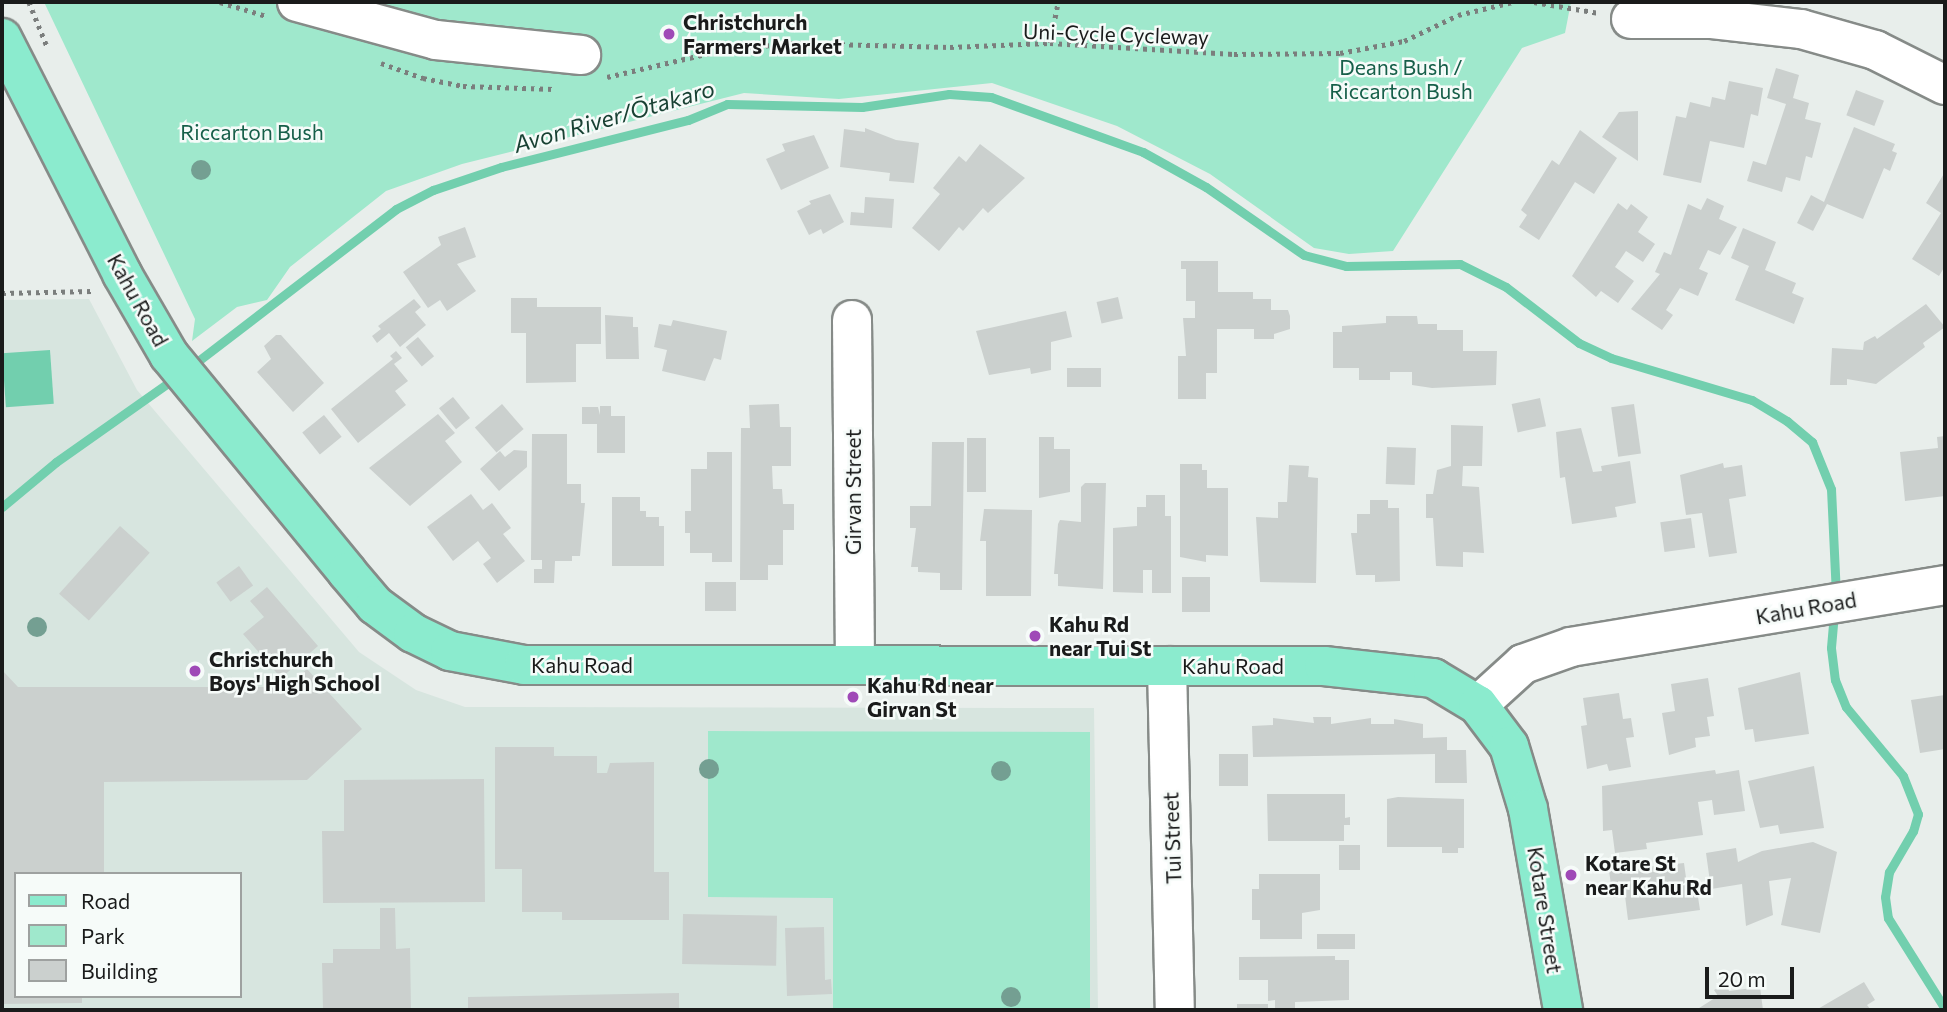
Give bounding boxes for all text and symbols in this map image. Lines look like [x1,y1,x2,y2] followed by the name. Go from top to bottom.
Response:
[683,9,842,59] place label: Christchurch Farmers' Market
[1023,18,1209,50] street label: Uni-Cycle Cycleway
[661,26,677,42] marker: Christchurch Farmers' Market
[1329,54,1473,104] park label: Deans Bush / Riccarton Bush
[510,74,718,158] water label: Avon River/Ōtakaro
[180,119,324,145] park label: Riccarton Bush
[102,249,174,351] street label: Kahu Road
[840,429,866,555] street label: Girvan Street
[1754,587,1858,629] street label: Kahu Road
[1049,611,1151,661] place label: Kahu Rd near Tui St
[1027,628,1043,644] marker: Kahu Rd near Tui St
[209,646,380,696] place label: Christchurch Boys' High School
[531,652,633,678] street label: Kahu Road
[1182,653,1284,679] street label: Kahu Road
[187,663,203,679] marker: Christchurch Boys' High School
[867,672,994,722] place label: Kahu Rd near Girvan St
[845,689,861,705] marker: Kahu Rd near Girvan St
[1158,791,1186,885] street label: Tui Street
[1523,845,1567,975] street label: Kotare Street
[1585,850,1712,900] place label: Kotare St near Kahu Rd
[1563,867,1579,883] marker: Kotare St near Kahu Rd
[14,872,242,998] legend
[81,888,130,913] text: Road
[81,923,125,948] text: Park
[1709,953,1798,997] scale bar
[81,958,158,983] text: Building
[1718,966,1766,991] text: 20 m

